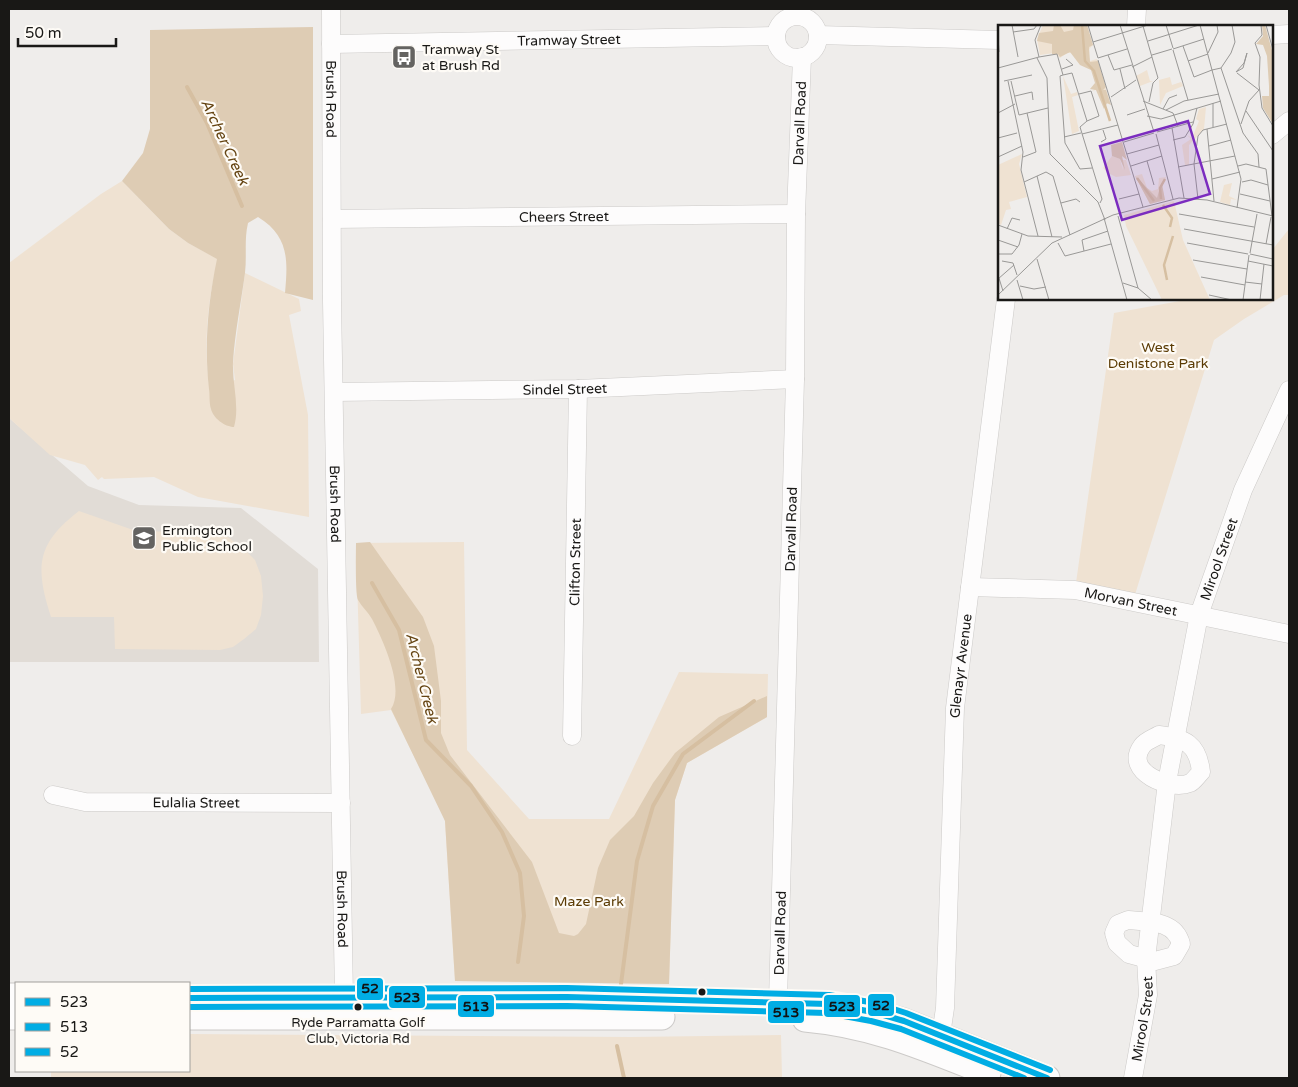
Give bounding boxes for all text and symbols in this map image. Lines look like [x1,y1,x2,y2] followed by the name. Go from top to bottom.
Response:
[18,15,115,47] scale bar
[25,24,62,42] text: 50 m
[998,25,1273,300] inset map
[517,31,622,50] street label: Tramway Street
[422,41,500,74] place label: Tramway St at Brush Rd
[391,44,417,70] bus stop icon: Tramway St at Brush Rd
[322,60,339,138] street label: Brush Road
[790,81,810,166] street label: Darvall Road
[197,96,254,190] water label: Archer Creek
[519,208,610,226] street label: Cheers Street
[1108,339,1209,372] park label: West Denistone Park
[523,380,608,399] street label: Sindel Street
[326,465,344,543] street label: Brush Road
[782,487,801,572] street label: Darvall Road
[1197,515,1242,603] street label: Mirool Street
[566,517,585,606] street label: Clifton Street
[162,522,252,555] place label: Ermington Public School
[131,525,157,551] school or university icon: Ermington Public School
[1083,584,1179,620] street label: Morvan Street
[947,613,976,718] street label: Glenayr Avenue
[402,631,442,727] water label: Archer Creek
[153,794,241,812] street label: Eulalia Street
[333,870,351,948] street label: Brush Road
[771,890,790,976] street label: Darvall Road
[554,893,624,910] park label: Maze Park
[1128,975,1157,1063] street label: Mirool Street
[356,977,384,1001] line badge: 52
[361,980,379,997] text: 52
[15,982,190,1072] legend
[388,985,426,1009] line badge: 523
[697,987,707,997] unlabelled marker
[394,989,420,1006] text: 523
[60,993,88,1011] text: 523
[867,993,895,1017] line badge: 52
[457,994,495,1018] line badge: 513
[823,994,861,1018] line badge: 523
[872,997,890,1014] text: 52
[463,998,489,1015] text: 513
[829,998,855,1015] text: 523
[767,1000,805,1024] line badge: 513
[353,1002,363,1012] marker: Ryde Parramatta Golf Club, Victoria Rd
[773,1004,799,1021] text: 513
[291,1015,425,1047] place label: Ryde Parramatta Golf Club, Victoria Rd
[60,1018,88,1036] text: 513
[60,1043,79,1061] text: 52

